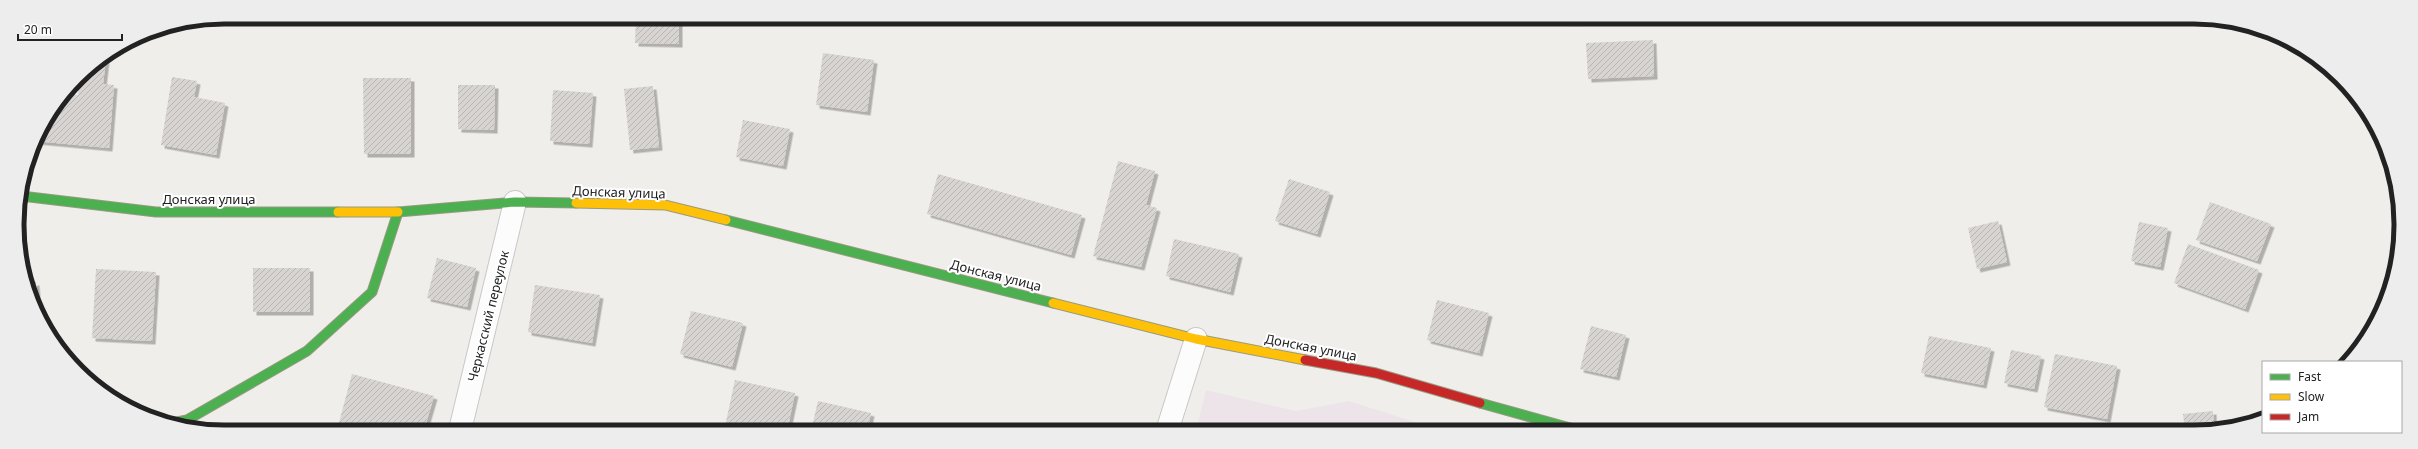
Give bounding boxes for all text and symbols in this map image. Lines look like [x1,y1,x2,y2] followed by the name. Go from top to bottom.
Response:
[18,16,122,42] scale bar
[24,21,52,38] text: 20 m
[572,181,666,203] street label: Донская улица
[162,190,256,208] street label: Донская улица
[463,248,513,384] street label: Черкасский переулок
[949,255,1043,295] street label: Донская улица
[1264,329,1358,365] street label: Донская улица
[2262,361,2402,433] legend
[2298,368,2322,385] text: Fast
[2298,388,2325,405] text: Slow
[2297,408,2319,425] text: Jam

